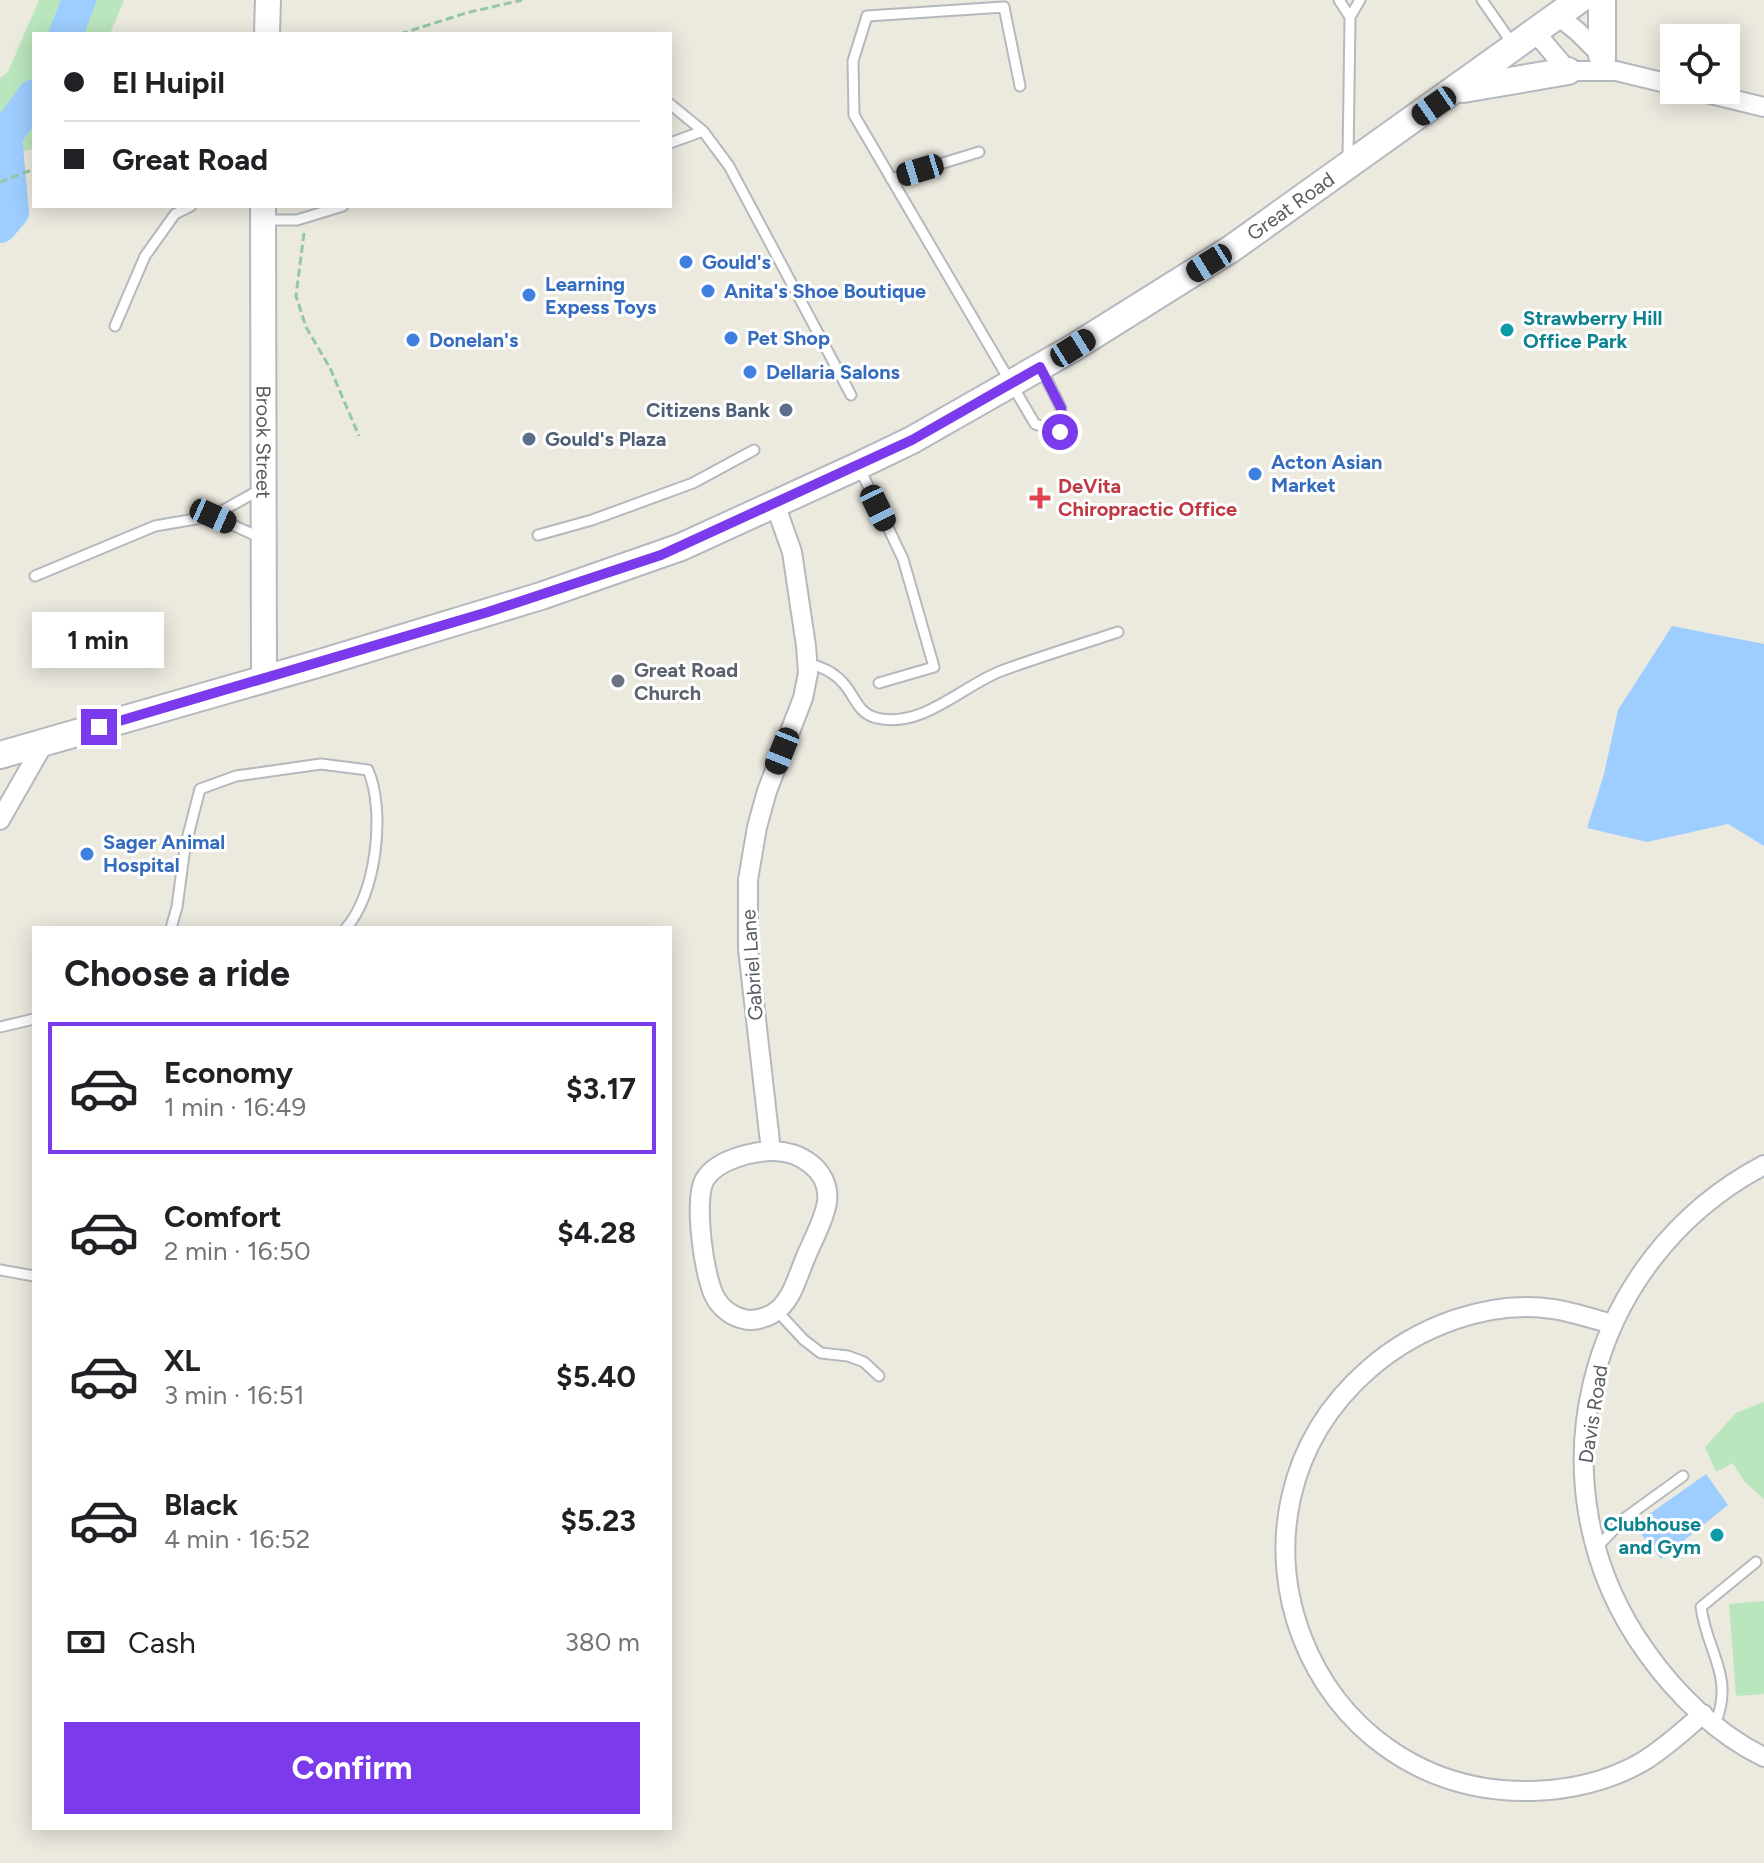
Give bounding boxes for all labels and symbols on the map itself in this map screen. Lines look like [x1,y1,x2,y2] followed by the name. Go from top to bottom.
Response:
[1407,82,1461,130] car
[894,152,946,188] car
[1242,167,1339,246] street label: Great Road
[1182,240,1236,286] car
[702,250,771,274] place label: Gould's
[677,253,695,271] marker: Gould's
[545,272,656,319] place label: Learning Expess Toys
[724,279,926,303] place label: Anita's Shoe Boutique
[699,282,717,300] marker: Anita's Shoe Boutique
[520,286,538,304] marker: Learning Expess Toys
[1523,306,1662,353] place label: Strawberry Hill Office Park
[1498,321,1516,339] marker: Strawberry Hill Office Park
[1046,325,1100,371] car
[747,326,830,350] place label: Pet Shop
[429,328,518,352] place label: Donelan's
[722,329,740,347] marker: Pet Shop
[404,331,422,349] marker: Donelan's
[766,360,900,384] place label: Dellaria Salons
[741,363,759,381] marker: Dellaria Salons
[251,386,276,498] street label: Brook Street
[646,398,770,422] place label: Citizens Bank
[777,401,795,419] marker: Citizens Bank
[1042,414,1078,450] route start
[545,427,666,451] place label: Gould's Plaza
[520,430,538,448] marker: Gould's Plaza
[1271,450,1382,497] place label: Acton Asian Market
[1246,465,1264,483] marker: Acton Asian Market
[1058,474,1237,521] place label: DeVita Chiropractic Office
[857,481,899,535] car
[1029,487,1051,509] marker: DeVita Chiropractic Office
[186,495,240,537] car
[33,611,165,667] callout: 1 min
[634,658,738,705] place label: Great Road Church
[609,672,627,690] marker: Great Road Church
[81,709,117,745] route end
[762,724,802,778] car
[103,830,225,877] place label: Sager Animal Hospital
[78,845,96,863] marker: Sager Animal Hospital
[736,908,768,1021] street label: Gabriel Lane
[1573,1363,1613,1465] street label: Davis Road
[1604,1512,1701,1559] place label: Clubhouse and Gym
[1708,1526,1726,1544] marker: Clubhouse and Gym

